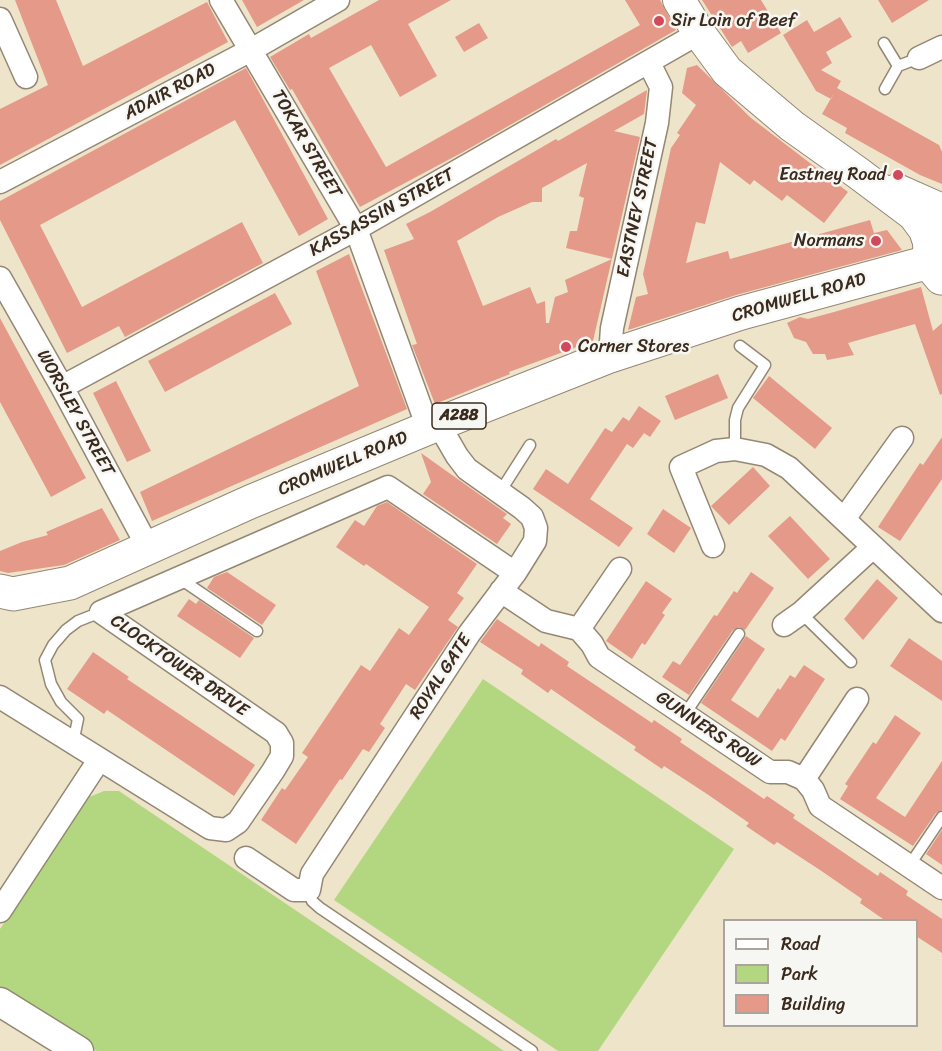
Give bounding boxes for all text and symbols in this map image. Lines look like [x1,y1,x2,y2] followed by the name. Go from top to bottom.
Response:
[671,10,796,32] place label: Sir Loin of Beef
[652,14,666,28] marker: Sir Loin of Beef
[121,59,219,125] street label: ADAIR ROAD
[266,86,346,202] street label: TOKAR STREET
[613,137,663,279] street label: EASTNEY STREET
[306,164,458,262] street label: KASSASSIN STREET
[779,164,886,186] place label: Eastney Road
[891,168,905,182] marker: Eastney Road
[794,230,864,252] place label: Normans
[869,234,883,248] marker: Normans
[729,269,869,327] street label: CROMWELL ROAD
[578,336,689,358] place label: Corner Stores
[559,340,573,354] marker: Corner Stores
[31,346,119,480] street label: WORSLEY STREET
[432,403,486,429] road number: A288
[275,427,411,501] street label: CROMWELL ROAD
[106,610,252,722] street label: CLOCKTOWER DRIVE
[406,631,476,723] street label: ROYAL GATE
[651,687,765,773] street label: GUNNERS ROW
[723,919,918,1027] legend
[781,928,820,960] text: Road
[781,958,818,990] text: Park
[781,988,845,1020] text: Building

